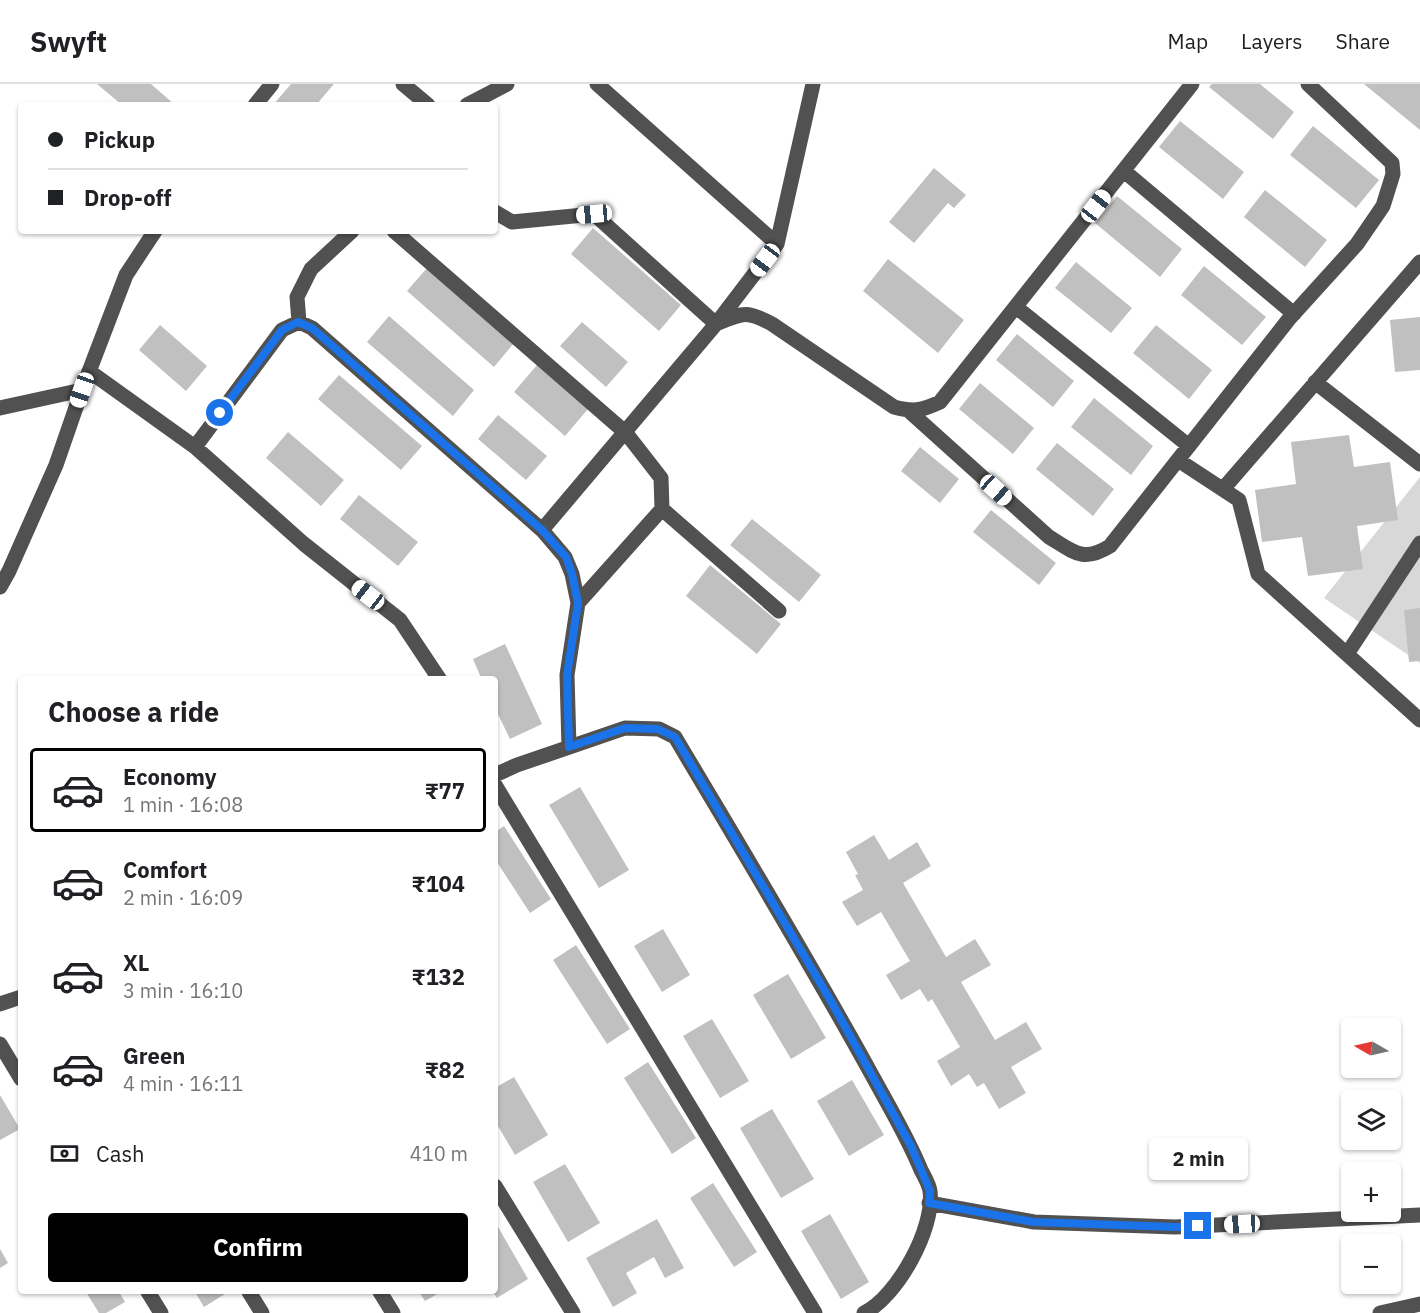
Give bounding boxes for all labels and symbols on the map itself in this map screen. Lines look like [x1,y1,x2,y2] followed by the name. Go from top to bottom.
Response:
[1078,186,1114,226] car
[575,203,613,225] car
[747,240,783,280] car
[68,370,96,410] car
[206,399,233,426] route start
[977,471,1015,509] car
[348,577,388,613] car
[1341,1018,1401,1078] north arrow
[1148,1139,1248,1181] callout: 2 min
[1184,1212,1211,1239] route end
[1224,1214,1260,1234] car

